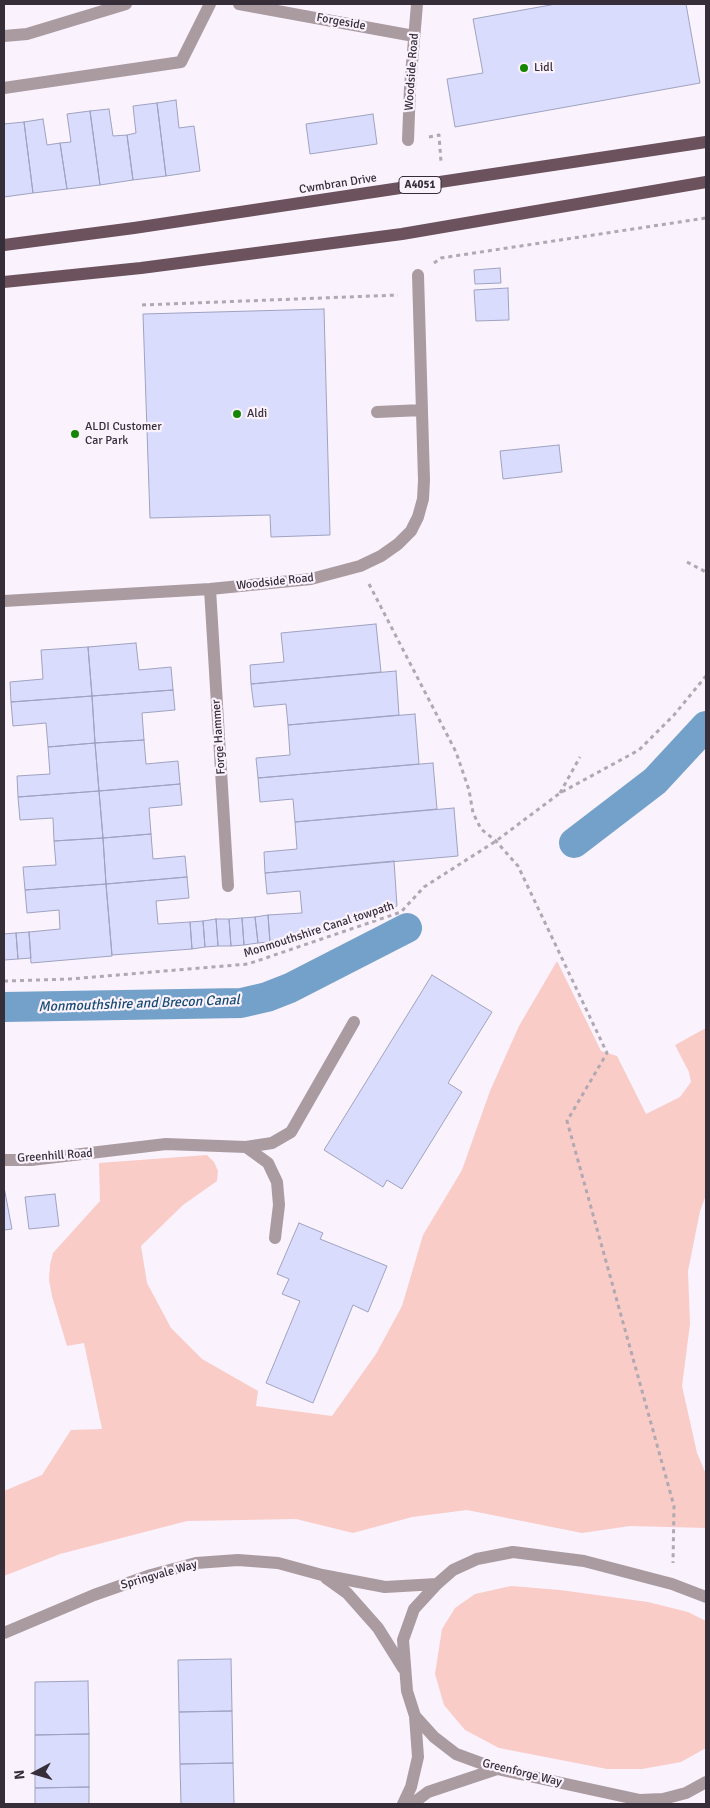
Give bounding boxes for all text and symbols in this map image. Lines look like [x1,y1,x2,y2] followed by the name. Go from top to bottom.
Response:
[315,11,367,33] street label: Forgeside
[402,33,422,111] street label: Woodside Road
[534,61,553,75] place label: Lidl
[518,62,530,74] marker: Lidl
[298,171,378,197] street label: Cwmbran Drive
[399,176,441,194] road number: A4051
[247,407,267,421] place label: Aldi
[231,408,243,420] marker: Aldi
[85,420,162,448] place label: ALDI Customer Car Park
[69,428,81,440] marker: ALDI Customer Car Park
[236,571,314,593] street label: Woodside Road
[209,699,229,775] street label: Forge Hammer
[242,899,396,961] street label: Monmouthshire Canal towpath
[38,992,240,1016] water label: Monmouthshire and Brecon Canal
[17,1146,93,1166] street label: Greenhill Road
[119,1557,199,1593] street label: Springvale Way
[10,1748,60,1798] north arrow
[481,1756,563,1790] street label: Greenforge Way
[11,1769,29,1780] text: N

